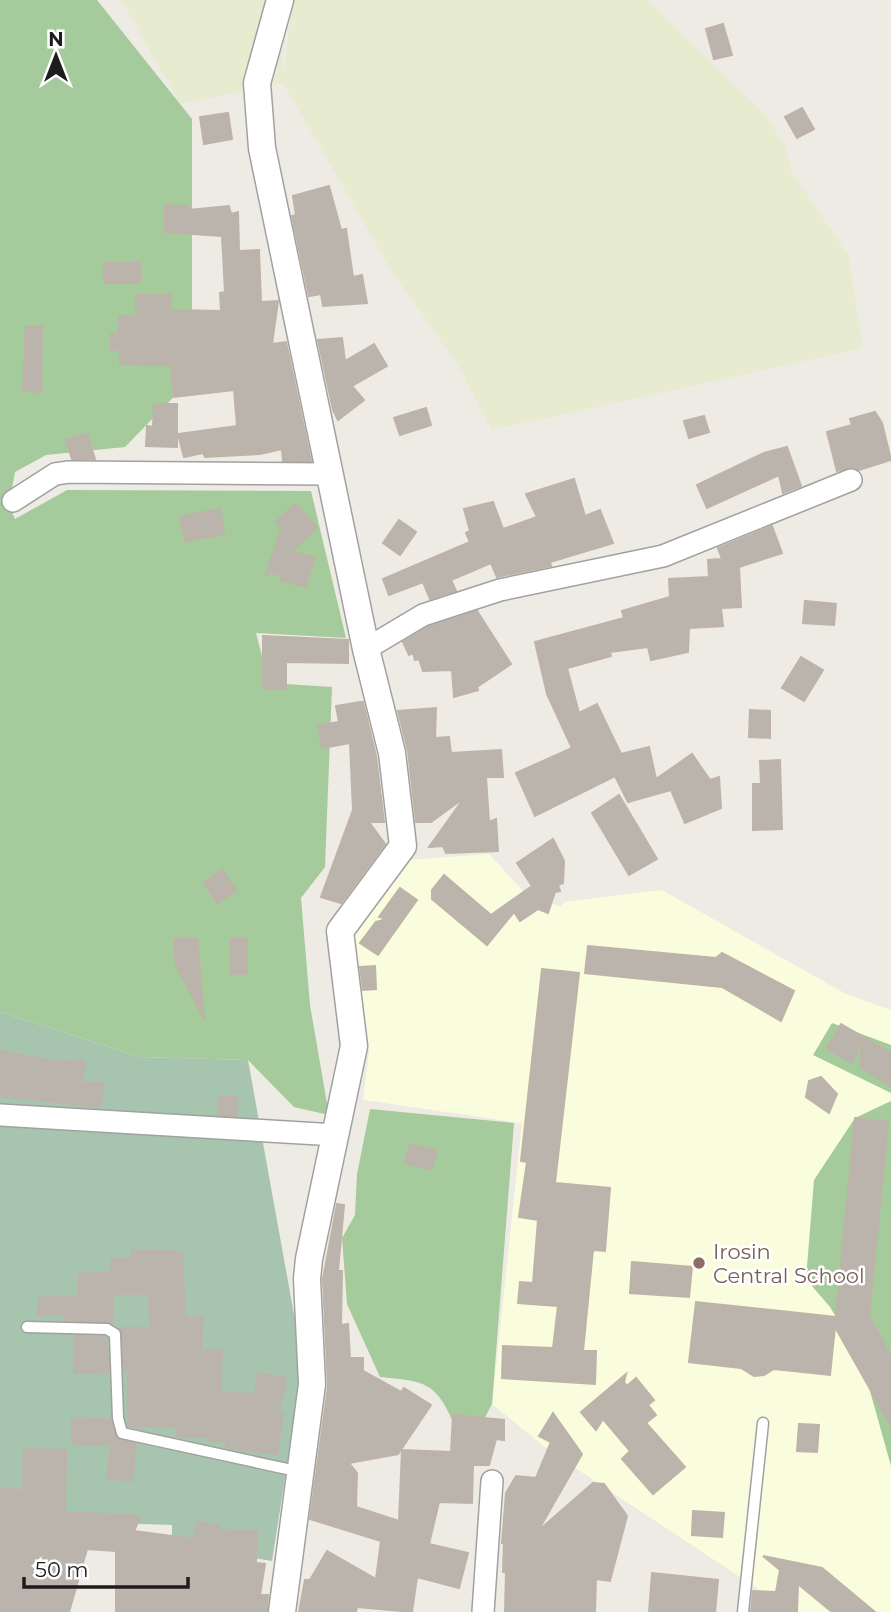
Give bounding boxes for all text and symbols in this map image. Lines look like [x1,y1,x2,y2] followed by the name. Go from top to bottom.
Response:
[21,21,91,91] north arrow
[48,28,64,51] text: N
[713,1239,865,1288] place label: Irosin Central School
[691,1255,707,1271] marker: Irosin Central School
[24,1546,189,1590] scale bar
[35,1557,89,1582] text: 50 m

